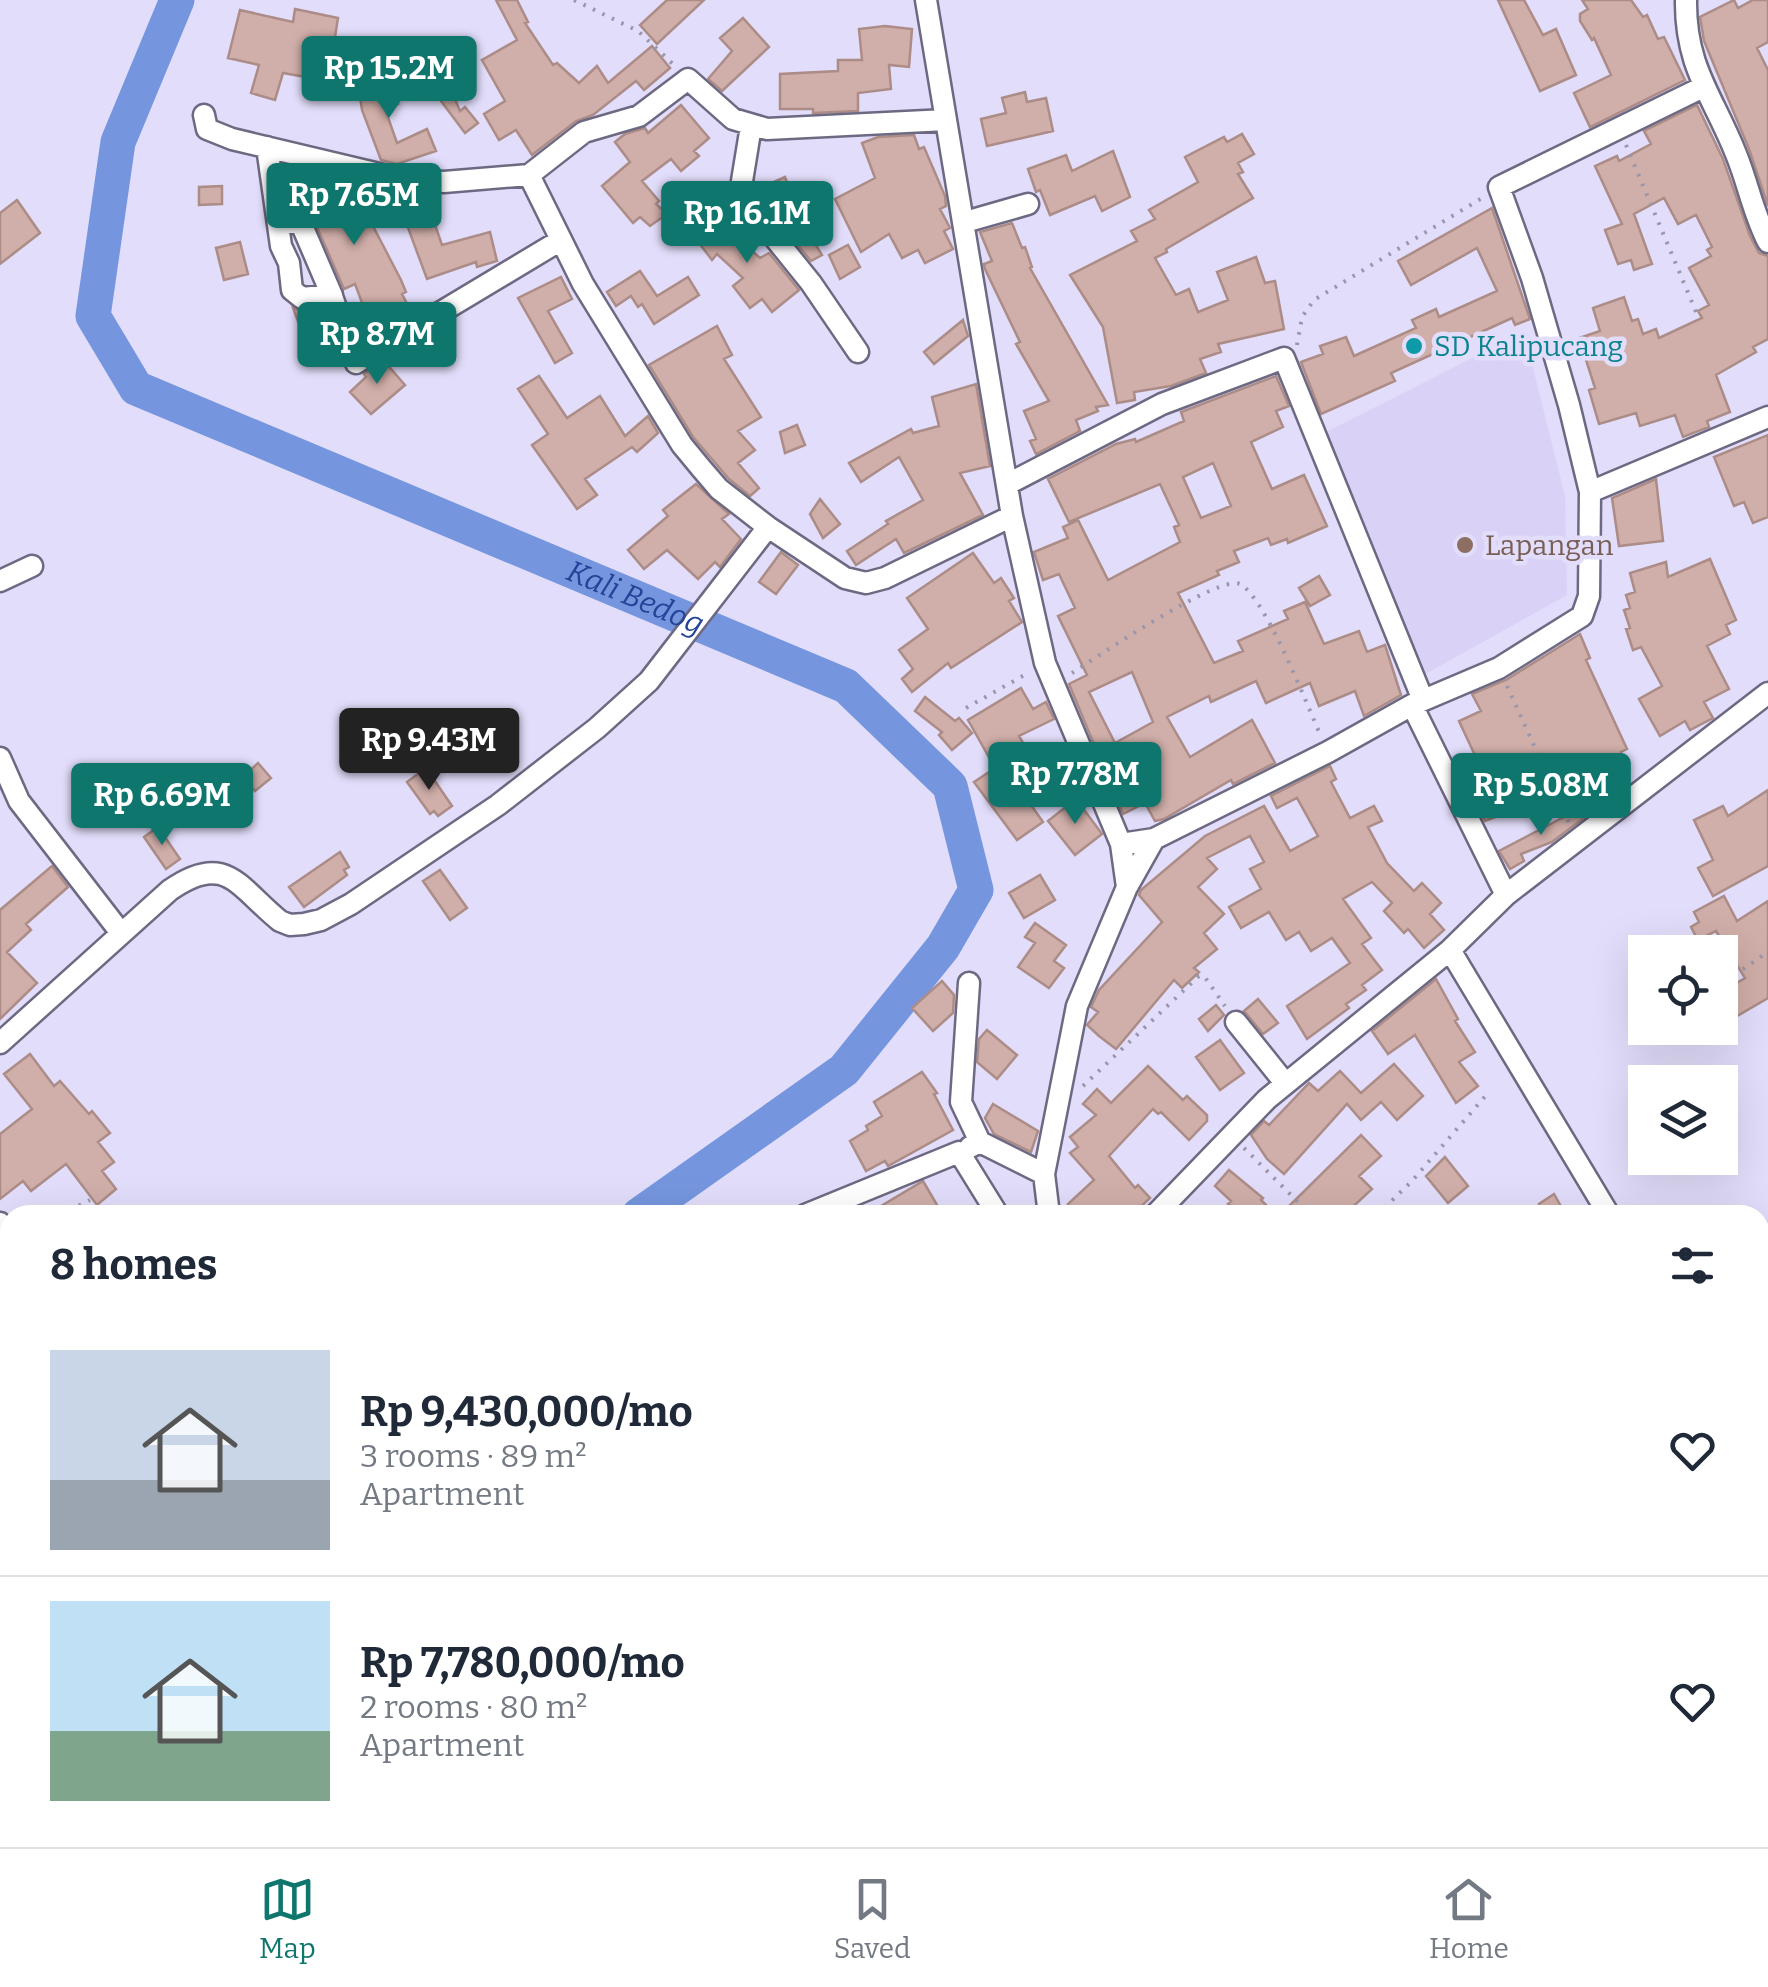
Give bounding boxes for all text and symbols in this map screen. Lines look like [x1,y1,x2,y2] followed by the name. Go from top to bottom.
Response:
[286,36,492,121] pin: Rp 15.2M
[324,49,454,87] text: Rp 15.2M
[251,163,457,248] pin: Rp 7.65M
[289,176,420,214] text: Rp 7.65M
[644,181,850,266] pin: Rp 16.1M
[683,194,811,232] text: Rp 16.1M
[285,302,469,387] pin: Rp 8.7M
[319,315,435,353] text: Rp 8.7M
[1434,330,1623,363] place label: SD Kalipucang
[1403,335,1425,357] marker: SD Kalipucang
[1485,529,1614,562] place label: Lapangan
[1454,534,1476,556] marker: Lapangan
[561,553,709,642] water label: Kali Bedog
[326,708,532,793] pin: Rp 9.43M
[361,721,497,759] text: Rp 9.43M
[972,742,1178,827] pin: Rp 7.78M
[1438,753,1644,838] pin: Rp 5.08M
[1010,755,1140,793] text: Rp 7.78M
[59,763,265,848] pin: Rp 6.69M
[1473,766,1609,804] text: Rp 5.08M
[93,776,231,814] text: Rp 6.69M
[1628,935,1738,1175] map controls
[1628,935,1738,1045] button: locate
[1628,1065,1738,1175] button: layers
[1665,1238,1720,1293] icon: filters
[50,1240,218,1290] text: 8 homes
[360,1387,693,1437] text: Rp 9,430,000/mo
[130,1390,250,1510] icon: home
[1665,1423,1720,1478] icon: heart
[360,1437,587,1475] text: 3 rooms · 89 m²
[360,1475,524,1513] text: Apartment
[360,1638,685,1688] text: Rp 7,780,000/mo
[130,1641,250,1761] icon: home
[1665,1674,1720,1729] icon: heart
[360,1688,587,1726] text: 2 rooms · 80 m²
[360,1726,524,1764] text: Apartment
[259,1872,316,1965] tab: Map
[834,1872,911,1965] tab: Saved
[1429,1872,1509,1965] tab: Home

